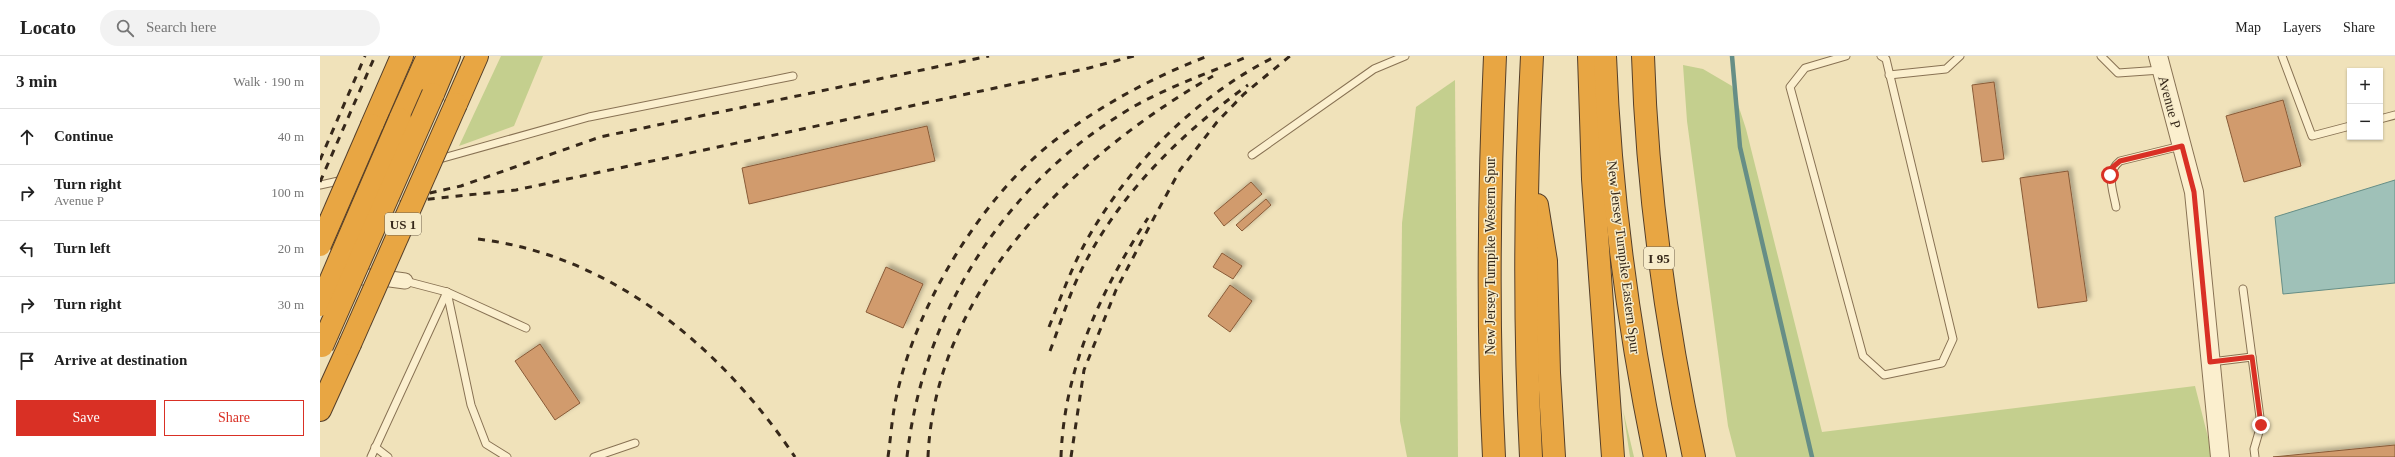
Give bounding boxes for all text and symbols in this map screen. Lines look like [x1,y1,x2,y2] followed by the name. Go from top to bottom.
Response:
[100,10,380,46] search box
[20,17,76,38] text: Locato
[114,17,136,39] icon: search
[146,19,216,35] text: Search here
[2235,20,2261,35] text: Map
[2283,20,2321,35] text: Layers
[2343,20,2375,35] text: Share
[2347,68,2383,140] map controls
[2347,68,2383,104] button: +
[16,72,57,91] text: 3 min
[233,74,304,89] text: Walk · 190 m
[2155,74,2184,130] street label: Avenue P
[2347,104,2383,140] button: −
[16,126,38,148] icon: ahead
[54,128,113,144] text: Continue
[278,129,304,144] text: 40 m
[1483,157,1498,355] street label: New Jersey Turnpike Western Spur
[1604,160,1643,355] street label: New Jersey Turnpike Eastern Spur
[2101,166,2119,184] route start
[54,176,121,192] text: Turn right
[16,182,38,204] icon: right
[271,185,304,200] text: 100 m
[54,193,104,208] text: Avenue P
[385,213,421,235] road number: US 1
[16,238,38,260] icon: left
[54,240,111,256] text: Turn left
[278,241,304,256] text: 20 m
[1644,247,1674,269] road number: I 95
[16,294,38,316] icon: right
[54,296,121,312] text: Turn right
[278,297,304,312] text: 30 m
[16,350,38,372] icon: arrive
[54,352,187,368] text: Arrive at destination
[16,400,156,436] button: Save
[164,400,304,436] button: Share
[2252,416,2270,434] route end

